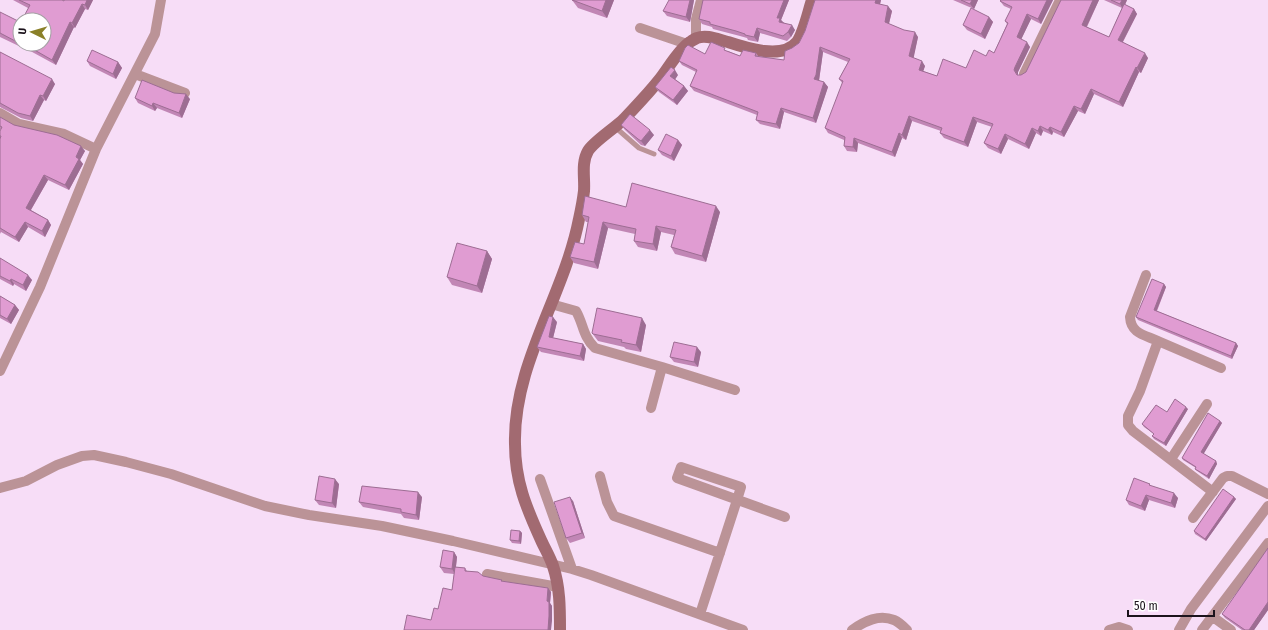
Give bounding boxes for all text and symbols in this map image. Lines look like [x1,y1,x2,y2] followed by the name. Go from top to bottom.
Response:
[12,12,52,52] north arrow
[16,27,29,35] text: U
[1128,592,1214,618] scale bar
[1134,599,1158,613] text: 50 m

